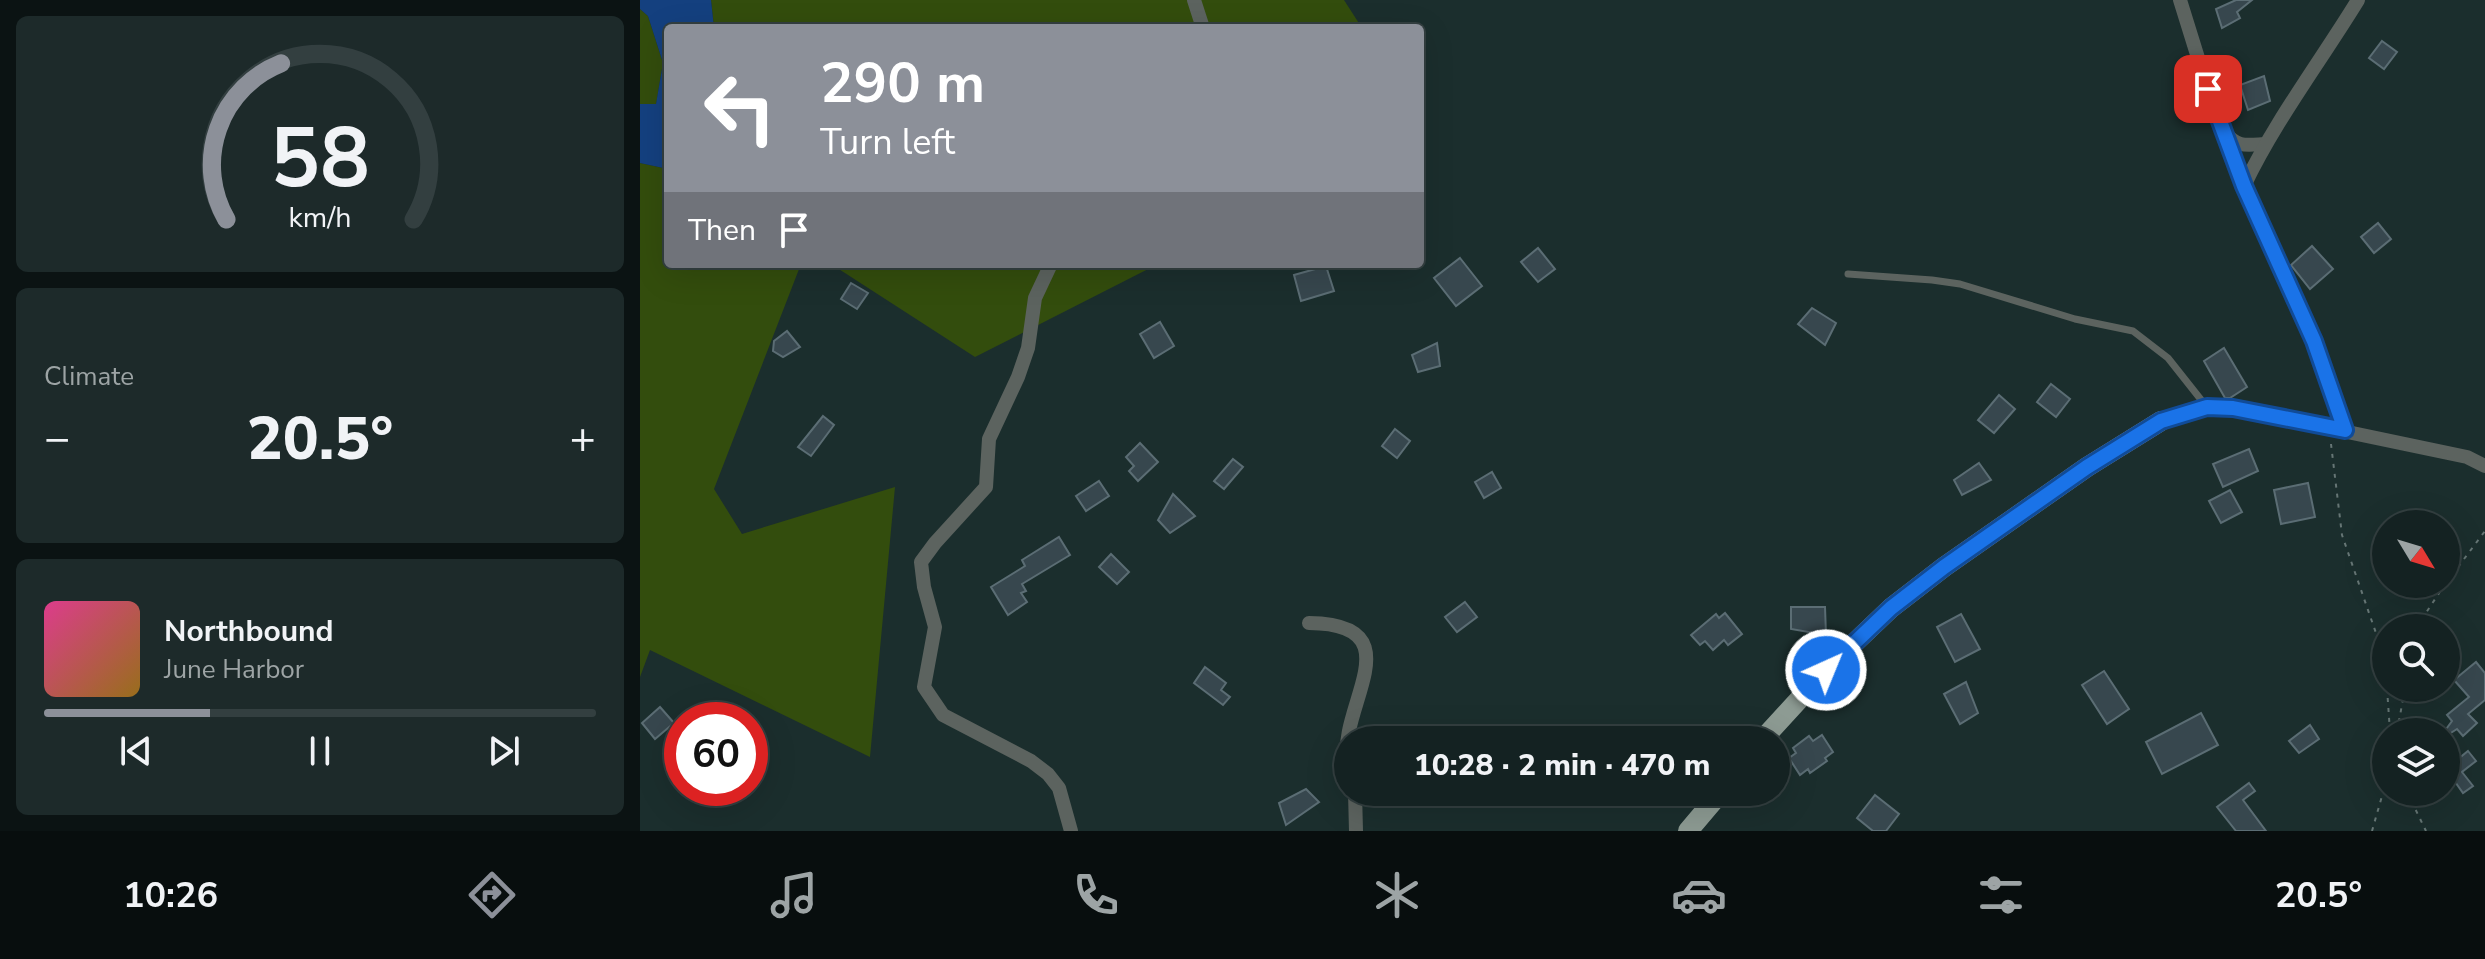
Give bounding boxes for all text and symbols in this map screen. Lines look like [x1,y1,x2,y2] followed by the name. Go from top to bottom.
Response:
[820,45,985,122] text: 290 m
[2174,55,2242,123] pin
[688,56,792,160] icon: left
[2186,67,2230,111] icon: arrive
[270,101,370,214] text: 58
[820,118,955,167] text: Turn left
[289,198,351,237] text: km/h
[772,208,816,252] icon: arrive
[688,210,756,251] text: Then
[44,359,134,394] text: Climate
[247,398,393,480] text: 20.5°
[44,409,70,469] text: −
[570,409,596,469] text: +
[2372,510,2460,598] north arrow
[2372,510,2460,806] map controls
[164,611,334,652] text: Northbound
[2372,614,2460,702] button: search
[1784,628,1868,712] position arrow
[164,652,304,687] text: June Harbor
[664,702,768,806] speed limit sign: 60
[2372,718,2460,806] button: layers
[114,729,158,773] icon: previous
[298,729,342,773] icon: pause
[482,729,526,773] icon: next
[1414,745,1710,786] text: 10:28 · 2 min · 470 m
[464,867,520,923] icon: directions
[766,867,822,923] icon: music
[1068,867,1124,923] icon: phone
[1369,867,1425,923] icon: climate
[1671,867,1727,923] icon: car
[1973,867,2029,923] icon: filters
[123,871,218,920] text: 10:26
[2275,871,2362,920] text: 20.5°

